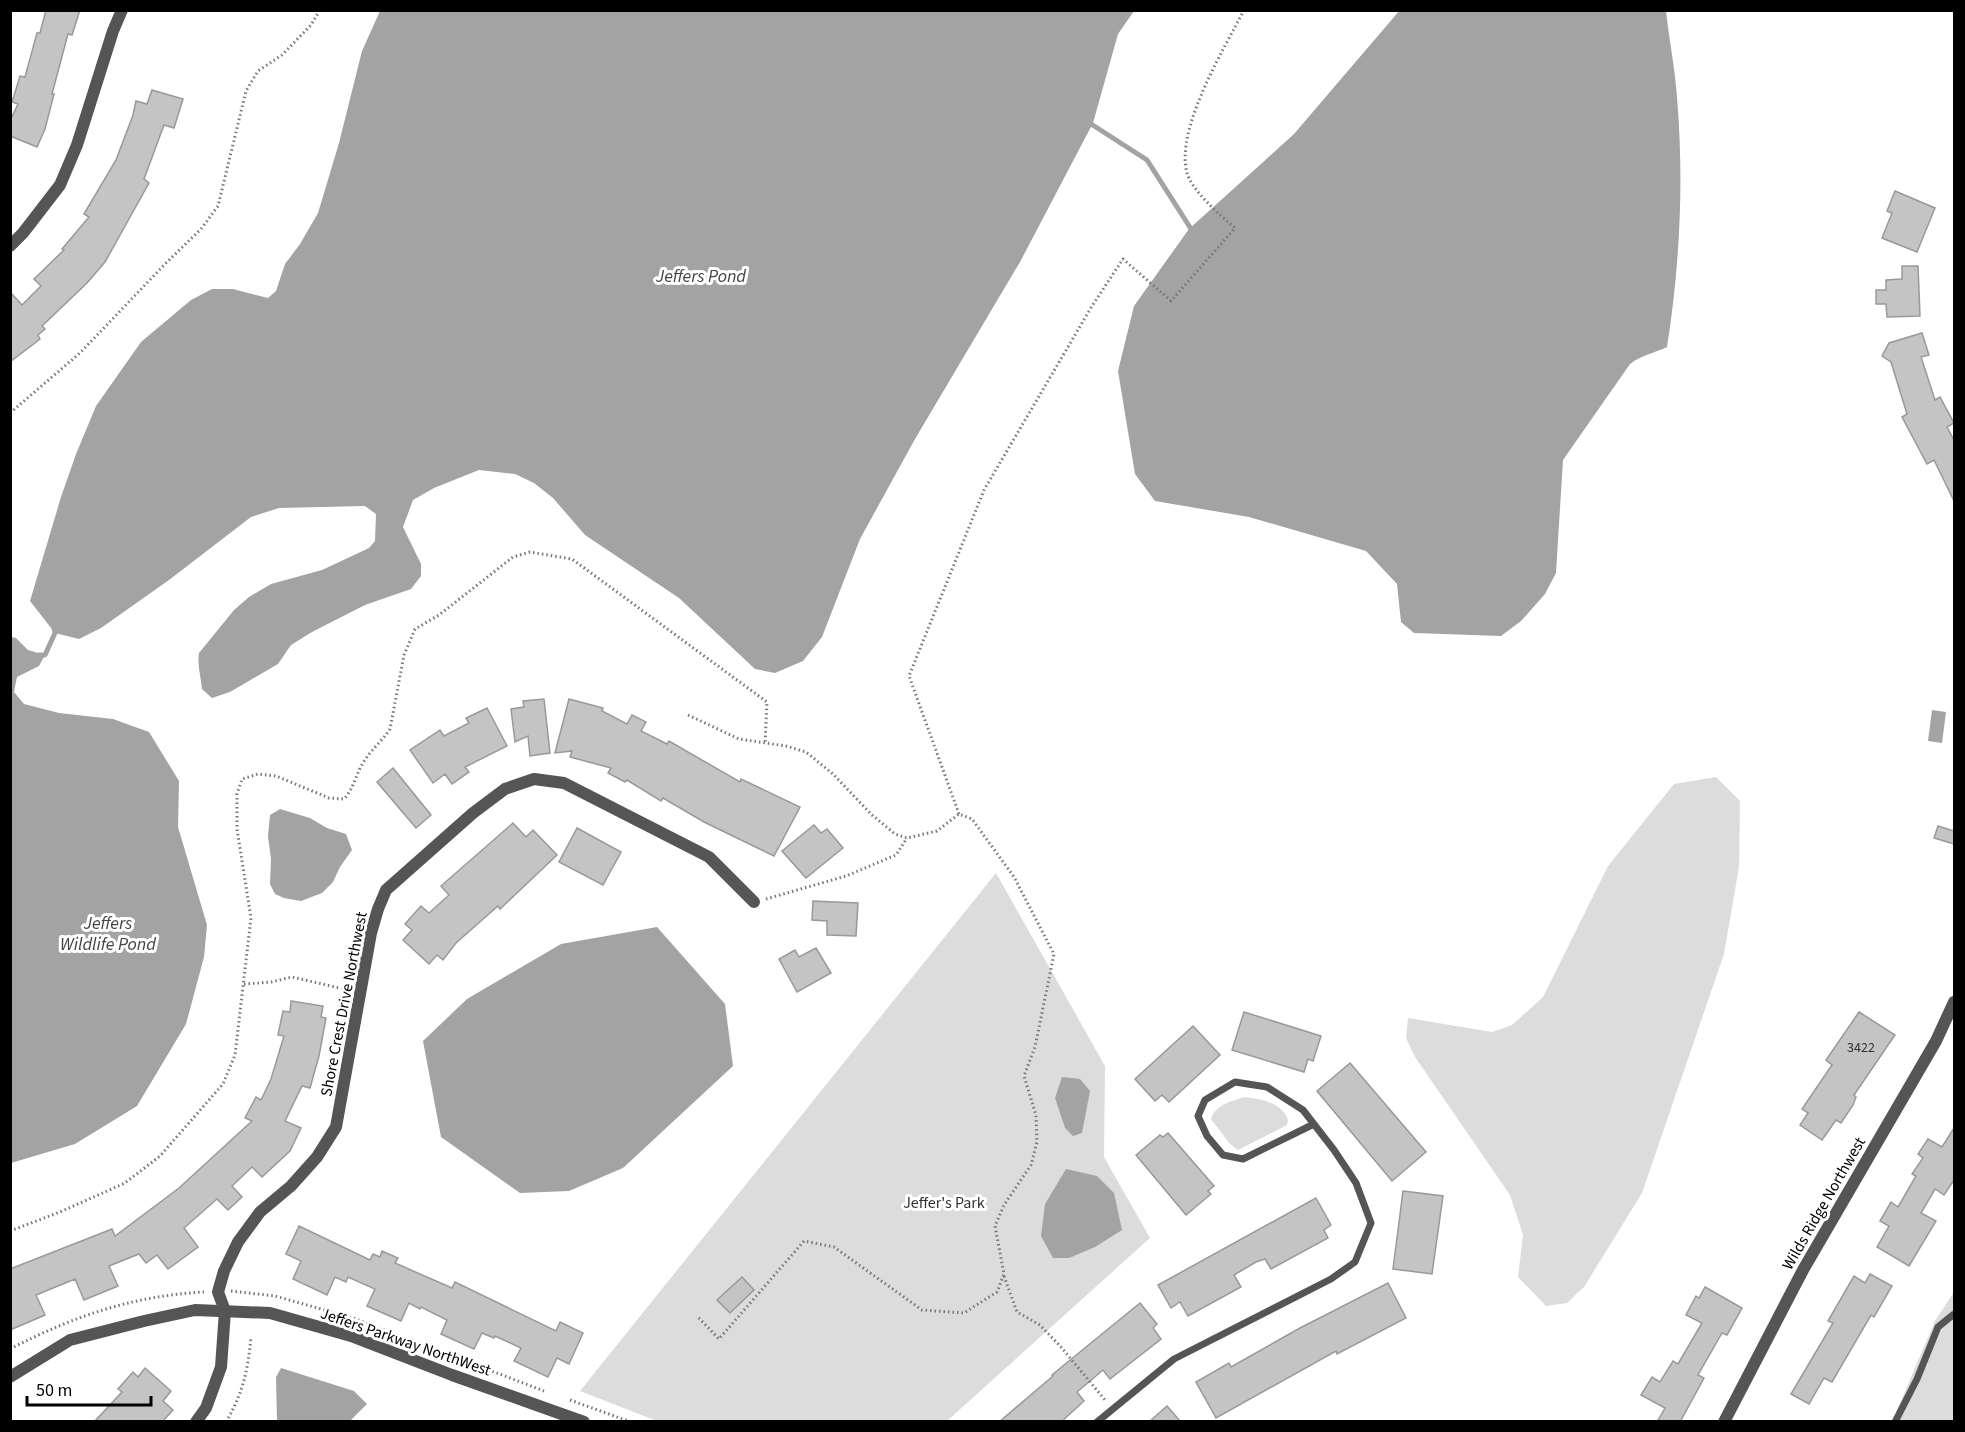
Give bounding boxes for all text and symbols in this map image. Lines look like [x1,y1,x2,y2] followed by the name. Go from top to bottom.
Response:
[655,264,746,289] water label: Jeffers Pond
[315,909,373,1098] street label: Shore Crest Drive Northwest
[60,911,156,957] water label: Jeffers Wildlife Pond
[1847,1038,1875,1058] house number: 3422
[1777,1132,1871,1274] street label: Wilds Ridge Northwest
[903,1192,985,1214] park label: Jeffer's Park
[317,1302,494,1382] street label: Jeffers Parkway NorthWest
[27,1369,152,1407] scale bar
[36,1378,72,1403] text: 50 m

